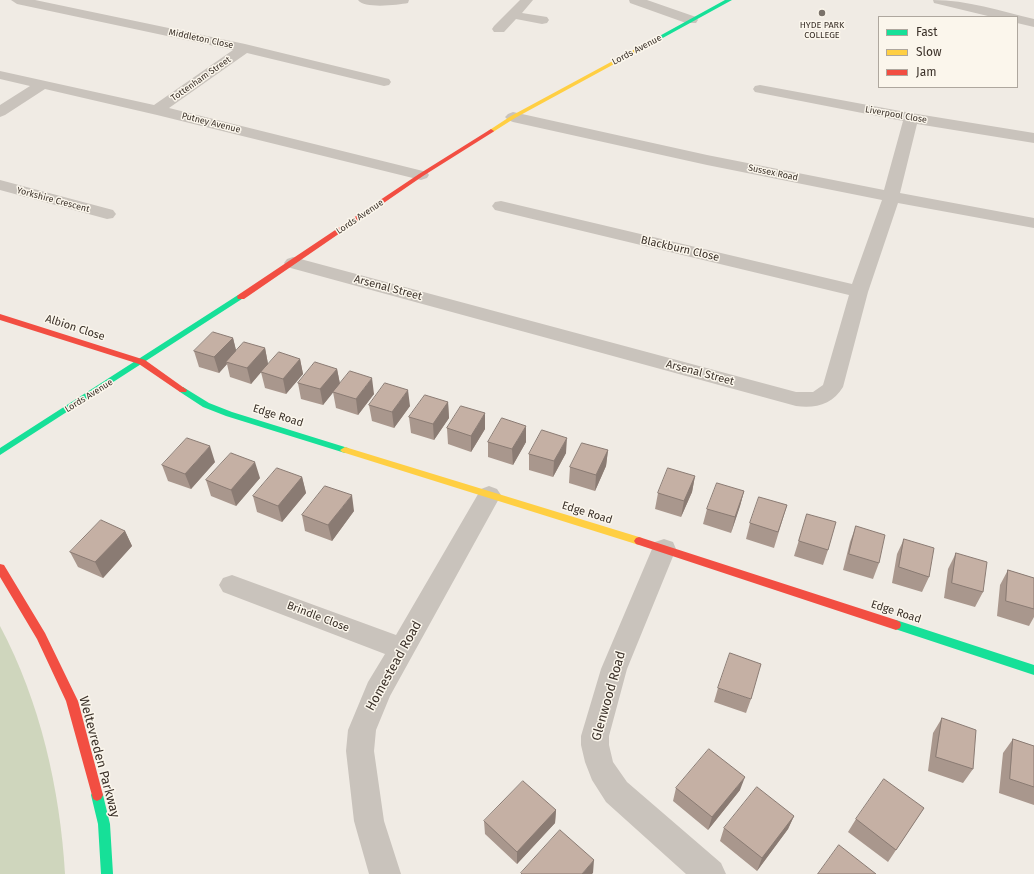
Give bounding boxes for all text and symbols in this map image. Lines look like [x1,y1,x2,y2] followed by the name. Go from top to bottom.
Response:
[817,8,827,18] marker: HYDE PARK COLLEGE
[878,16,1018,88] legend
[800,20,844,41] place label: HYDE PARK COLLEGE
[916,25,938,39] text: Fast
[168,27,234,51] street label: Middleton Close
[610,32,664,68] street label: Lords Avenue
[916,45,942,59] text: Slow
[169,54,233,104] street label: Tottenham Street
[916,65,936,79] text: Jam
[864,104,928,126] street label: Liverpool Close
[180,110,242,136] street label: Putney Avenue
[747,162,799,184] street label: Sussex Road
[15,185,91,215] street label: Yorkshire Crescent
[334,197,386,237] street label: Lords Avenue
[640,234,720,264] street label: Blackburn Close
[353,273,423,303] street label: Arsenal Street
[44,312,106,344] street label: Albion Close
[665,358,735,388] street label: Arsenal Street
[63,377,115,415] street label: Lords Avenue
[251,402,305,430] street label: Edge Road
[560,499,614,527] street label: Edge Road
[869,598,923,626] street label: Edge Road
[285,599,351,635] street label: Brindle Close
[363,618,425,714] street label: Homestead Road
[589,649,629,743] street label: Glenwood Road
[75,695,123,819] street label: Weltevreden Parkway

